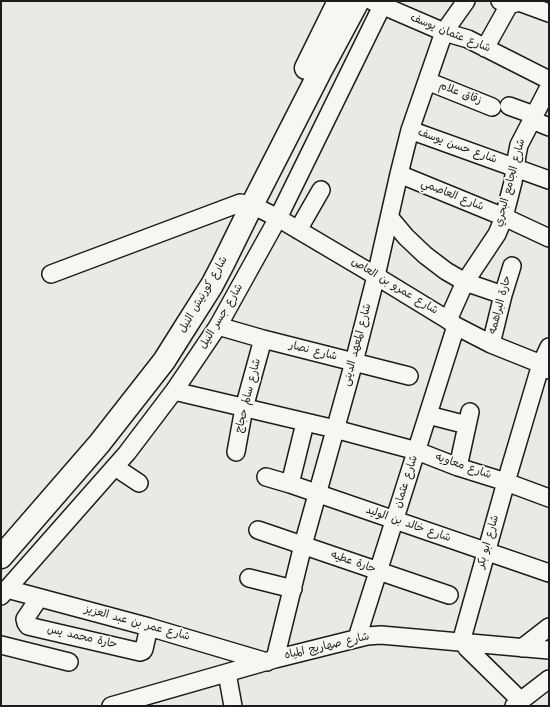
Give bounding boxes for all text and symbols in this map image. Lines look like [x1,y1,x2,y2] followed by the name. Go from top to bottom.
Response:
[408,12,492,56] street label: شارع عثمان يوسف
[437,80,483,108] street label: زقاق علام
[416,127,498,167] street label: شارع حسن يوسف
[493,138,529,228] street label: شارع الجامع البحري
[419,177,485,215] street label: شارع العاصمي
[177,254,231,336] street label: شارع كورنيش النيل
[348,256,440,318] street label: شارع عمرو بن العاص
[487,274,515,336] street label: حارة البراهمه
[197,282,247,352] street label: شارع جسر النيل
[341,302,375,388] street label: شارع المعهد الدينى
[288,340,338,364] street label: شارع نصار
[233,357,265,435] street label: شارع سالم حجاج
[433,451,493,483] street label: شارع معاويه
[392,454,422,510] street label: شارع عثمان
[364,504,452,546] street label: شارع خالد بن الوليد
[475,514,503,570] street label: شارع ابو بكر
[329,549,377,577] street label: حارة عطيه
[83,604,191,644] street label: شارع عمر بن عبد العزيز
[46,624,118,652] street label: حارة محمد يس
[283,631,371,663] street label: شارع صهاريج المياه

